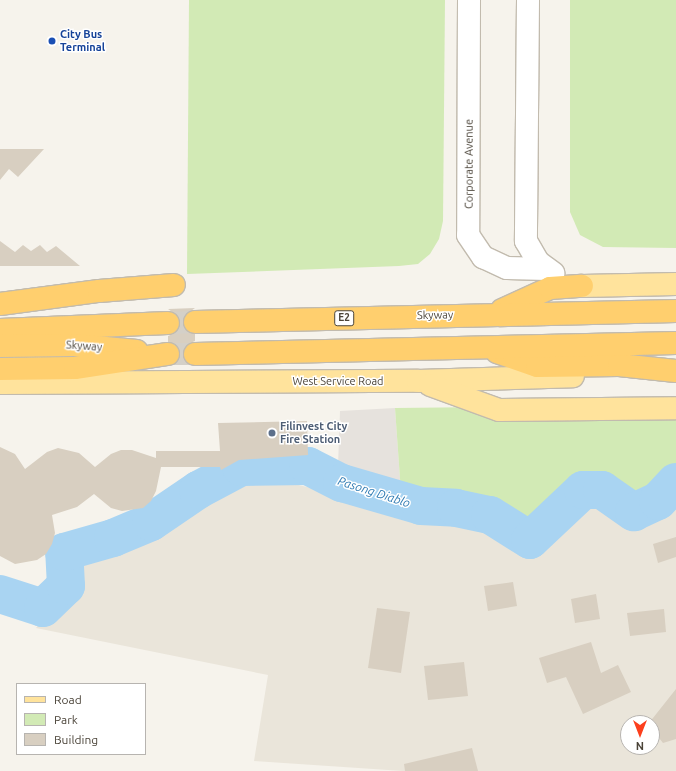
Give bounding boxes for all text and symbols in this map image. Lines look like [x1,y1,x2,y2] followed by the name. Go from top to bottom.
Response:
[60,28,105,54] place label: City Bus Terminal
[47,36,57,46] marker: City Bus Terminal
[462,119,476,209] street label: Corporate Avenue
[417,308,453,322] street label: Skyway
[334,310,354,326] road number: E2
[65,338,103,354] street label: Skyway
[292,374,384,388] street label: West Service Road
[280,420,347,446] place label: Filinvest City Fire Station
[267,428,277,438] marker: Filinvest City Fire Station
[336,474,412,510] water label: Pasong Diablo
[16,683,146,755] legend
[54,693,82,706] text: Road
[54,713,78,726] text: Park
[620,715,660,755] north arrow
[54,733,98,746] text: Building
[636,740,644,752] text: N

